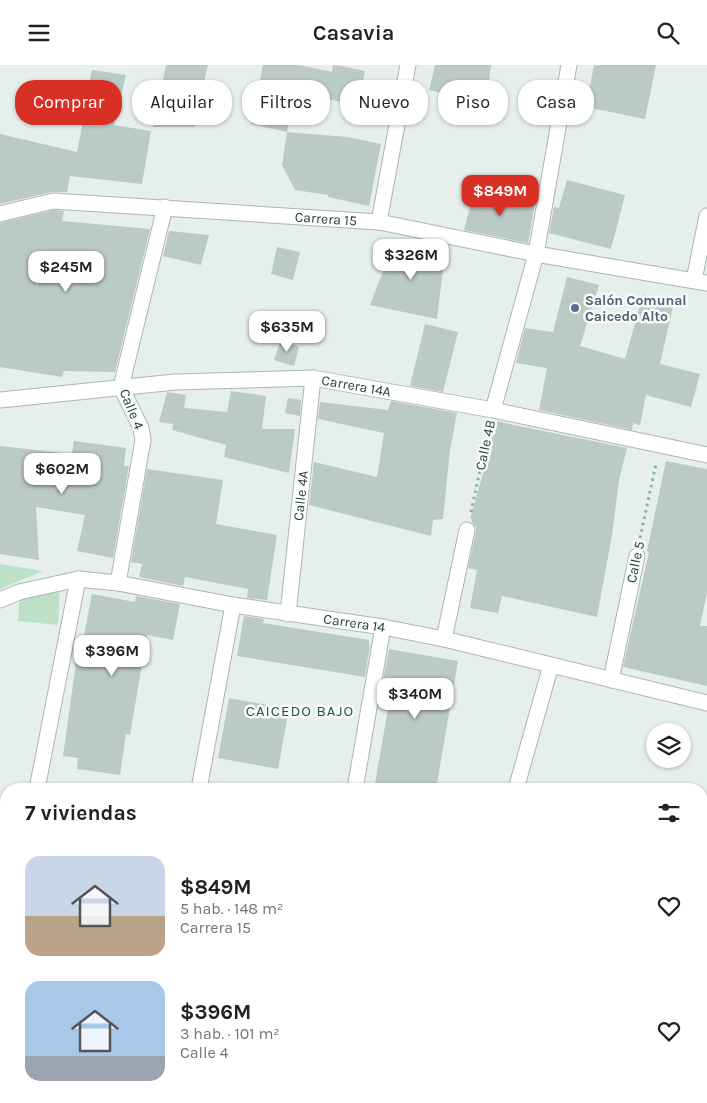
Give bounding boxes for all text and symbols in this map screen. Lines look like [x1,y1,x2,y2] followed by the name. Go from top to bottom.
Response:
[25,19,53,47] icon: menu
[654,19,682,47] icon: search
[313,20,394,46] text: Casavia
[15,80,122,125] chip: Comprar
[132,80,232,125] chip: Alquilar
[242,80,330,125] chip: Filtros
[340,80,428,125] chip: Nuevo
[438,80,508,125] chip: Piso
[518,80,594,125] chip: Casa
[465,175,535,217] pin: $849M
[473,181,527,200] text: $849M
[294,209,358,230] street label: Carrera 15
[376,239,446,281] pin: $326M
[384,245,438,264] text: $326M
[31,251,101,293] pin: $245M
[39,257,93,276] text: $245M
[585,292,687,325] place label: Salón Comunal Caicedo Alto
[569,302,581,314] marker: Salón Comunal Caicedo Alto
[252,311,322,353] pin: $635M
[260,317,314,336] text: $635M
[320,372,392,401] street label: Carrera 14A
[116,386,147,432] street label: Calle 4
[472,418,499,472] street label: Calle 4B
[27,453,97,495] pin: $602M
[35,459,89,478] text: $602M
[290,470,312,522] street label: Calle 4A
[623,539,648,585] street label: Calle 5
[322,610,386,636] street label: Carrera 14
[77,635,147,677] pin: $396M
[85,641,139,660] text: $396M
[380,677,450,720] pin: $340M
[388,684,442,703] text: $340M
[246,702,354,720] district label: CAICEDO BAJO
[646,723,691,768] map controls
[646,723,691,768] button: layers
[655,799,683,827] icon: filters
[25,801,137,825] text: 7 viviendas
[180,875,252,899] text: $849M
[65,876,125,936] icon: home
[655,892,683,920] icon: heart
[180,899,283,918] text: 5 hab. · 148 m²
[180,918,251,937] text: Carrera 15
[180,1000,251,1024] text: $396M
[65,1001,125,1061] icon: home
[655,1017,683,1045] icon: heart
[180,1024,280,1043] text: 3 hab. · 101 m²
[180,1043,229,1062] text: Calle 4

